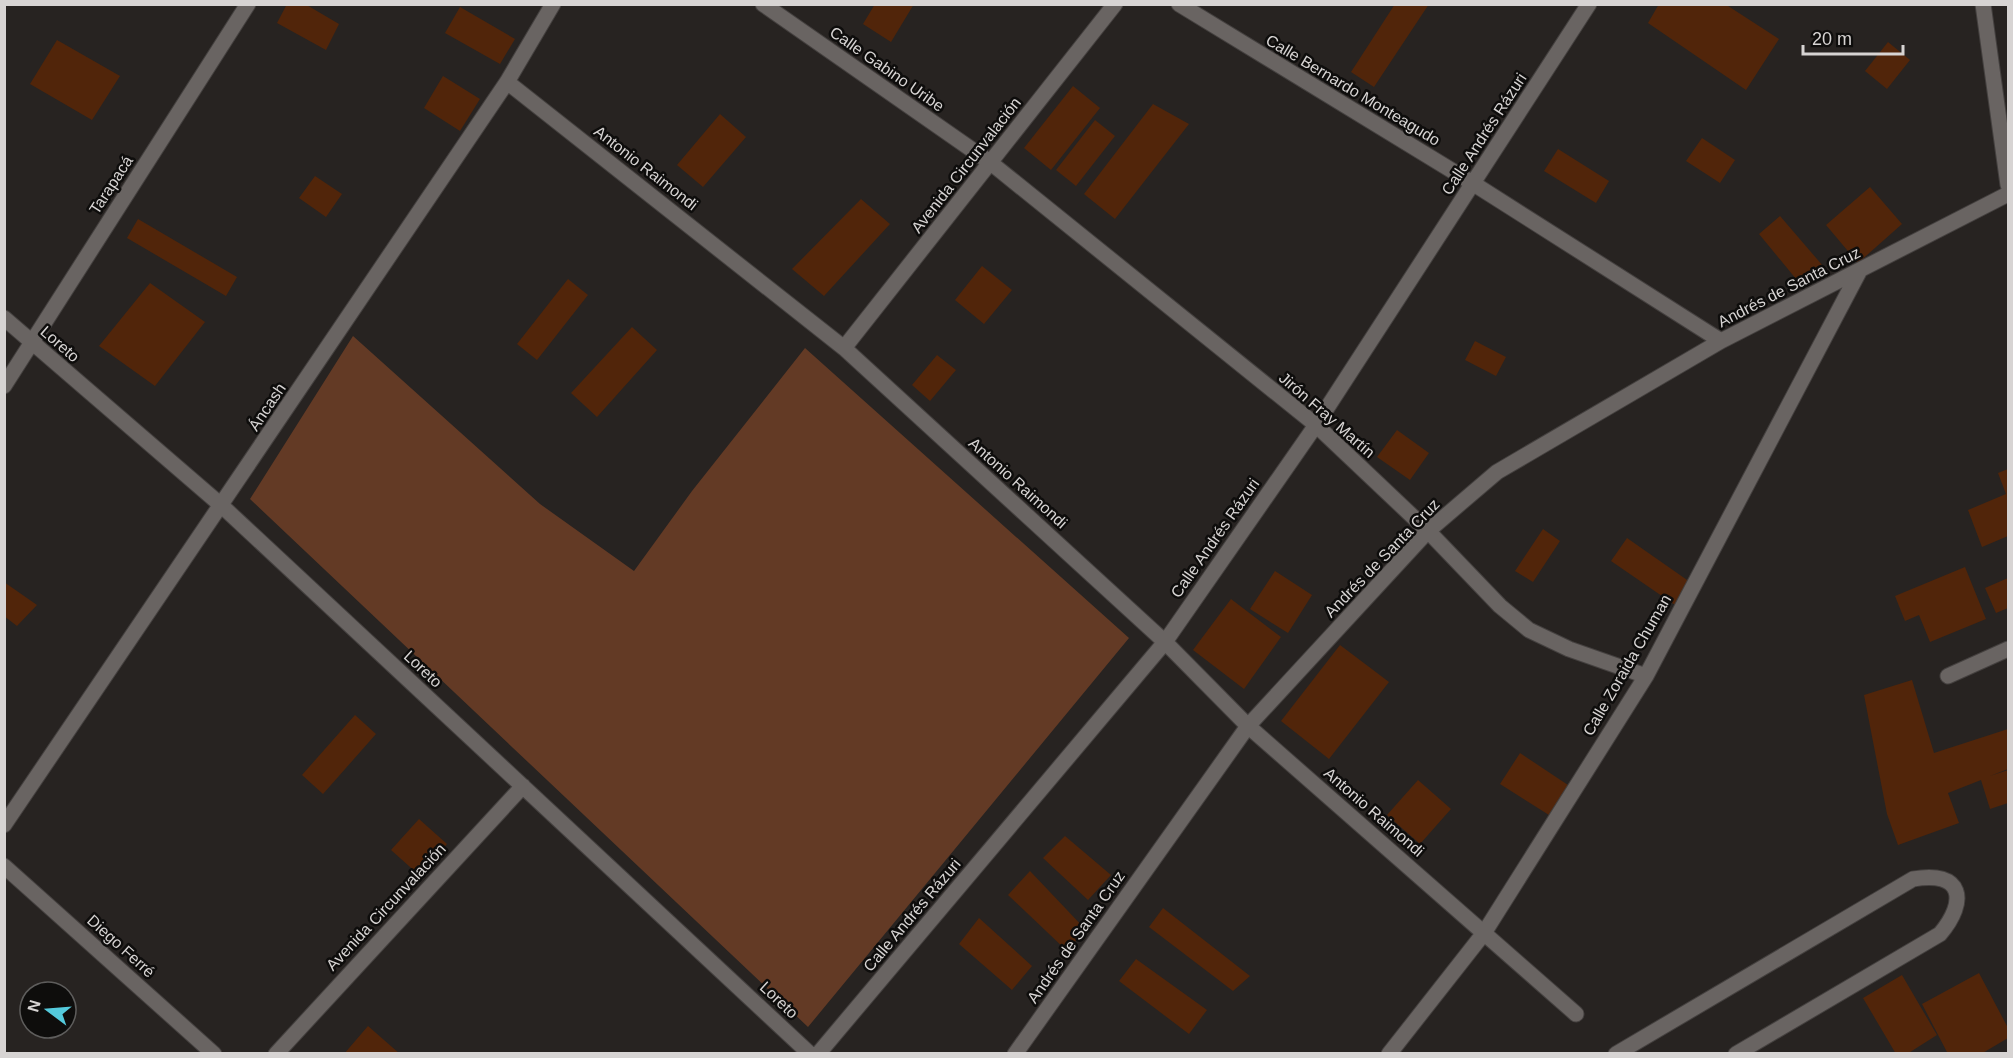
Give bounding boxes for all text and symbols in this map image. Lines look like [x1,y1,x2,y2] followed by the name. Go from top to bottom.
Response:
[1803,18,1904,56] scale bar
[827,23,947,115] street label: Calle Gabino Uribe
[1812,29,1852,49] text: 20 m
[1263,31,1443,149] street label: Calle Bernardo Monteagudo
[1438,70,1530,198] street label: Calle Andrés Rázuri
[908,94,1024,236] street label: Avenida Circunvalación
[591,122,701,214] street label: Antonio Raimondi
[86,153,136,217] street label: Tarapacá
[1715,244,1863,330] street label: Andrés de Santa Cruz
[37,323,83,365] street label: Loreto
[1276,369,1378,461] street label: Jirón Fray Martín
[244,380,289,434] street label: Áncash
[965,434,1071,532] street label: Antonio Raimondi
[1167,475,1263,601] street label: Calle Andrés Rázuri
[1321,495,1443,621] street label: Andrés de Santa Cruz
[1580,591,1674,739] street label: Calle Zoraida Chuman
[401,647,445,691] street label: Loreto
[1321,764,1427,860] street label: Antonio Raimondi
[323,840,449,974] street label: Avenida Circunvalación
[860,855,964,975] street label: Calle Andrés Rázuri
[1024,868,1128,1006] street label: Andrés de Santa Cruz
[84,911,158,981] street label: Diego Ferré
[757,978,801,1022] street label: Loreto
[18,980,78,1040] north arrow
[24,998,44,1014] text: N

